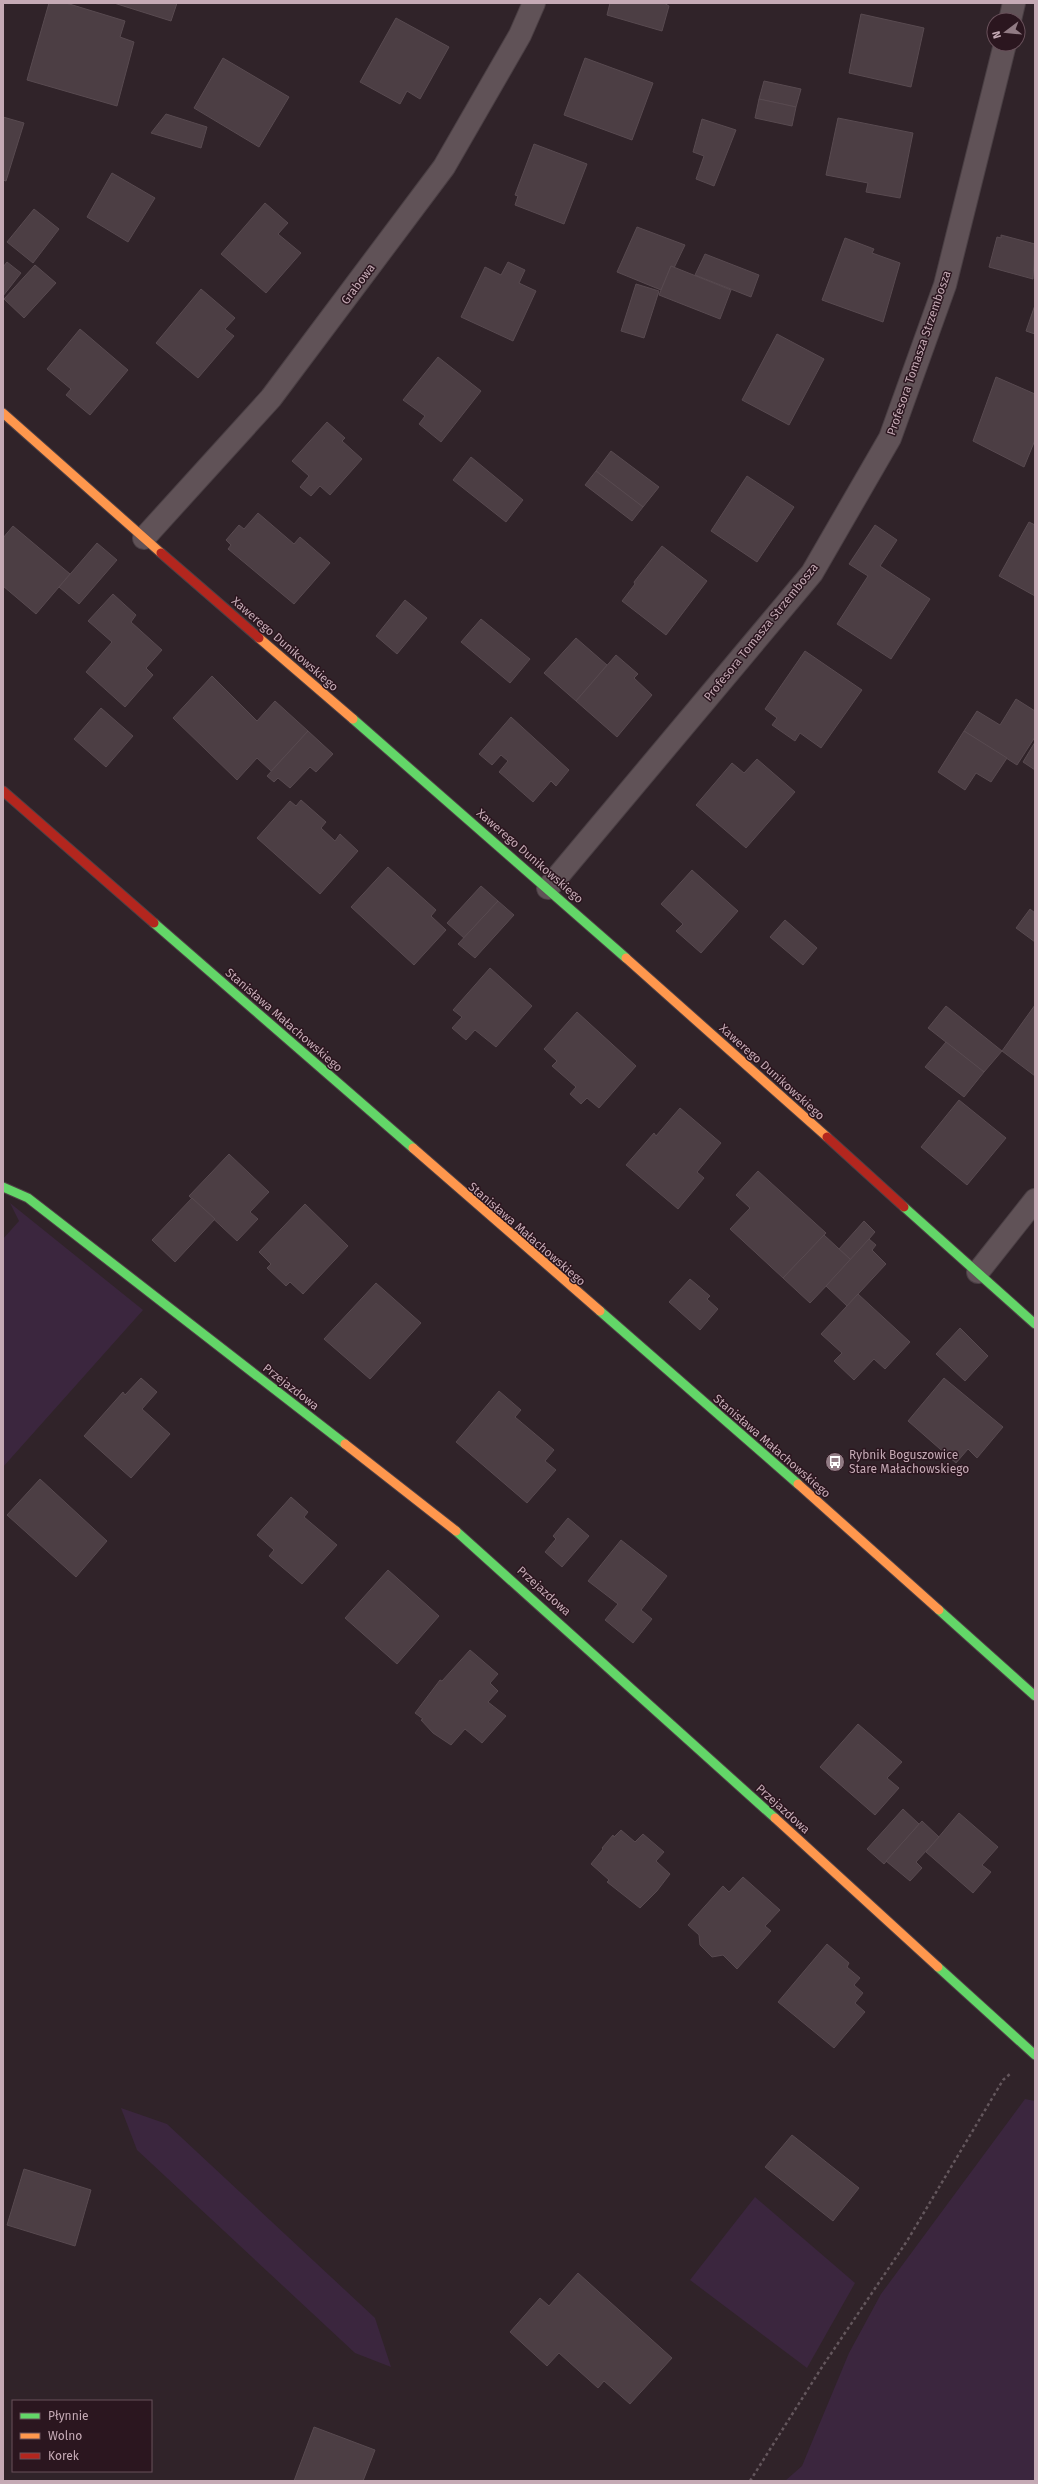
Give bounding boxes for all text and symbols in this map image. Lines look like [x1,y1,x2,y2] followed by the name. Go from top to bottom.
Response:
[986,12,1026,52] north arrow
[990,29,1004,40] text: N
[338,261,378,307] street label: Grabowa
[884,269,954,437] street label: Profesora Tomasza Strzembosza
[701,560,821,704] street label: Profesora Tomasza Strzembosza
[229,594,341,694] street label: Xawerego Dunikowskiego
[474,806,586,906] street label: Xawerego Dunikowskiego
[223,965,345,1075] street label: Stanisława Małachowskiego
[717,1021,827,1123] street label: Xawerego Dunikowskiego
[466,1179,588,1289] street label: Stanisława Małachowskiego
[260,1361,322,1413] street label: Przejazdowa
[711,1391,833,1501] street label: Stanisława Małachowskiego
[849,1448,969,1476] place label: Rybnik Boguszowice Stare Małachowskiego
[824,1451,846,1473] bus stop icon: Rybnik Boguszowice Stare Małachowskiego
[514,1563,574,1619] street label: Przejazdowa
[753,1781,813,1837] street label: Przejazdowa
[12,2400,152,2472] legend
[48,2409,89,2423] text: Płynnie
[48,2429,82,2443] text: Wolno
[48,2449,80,2463] text: Korek

